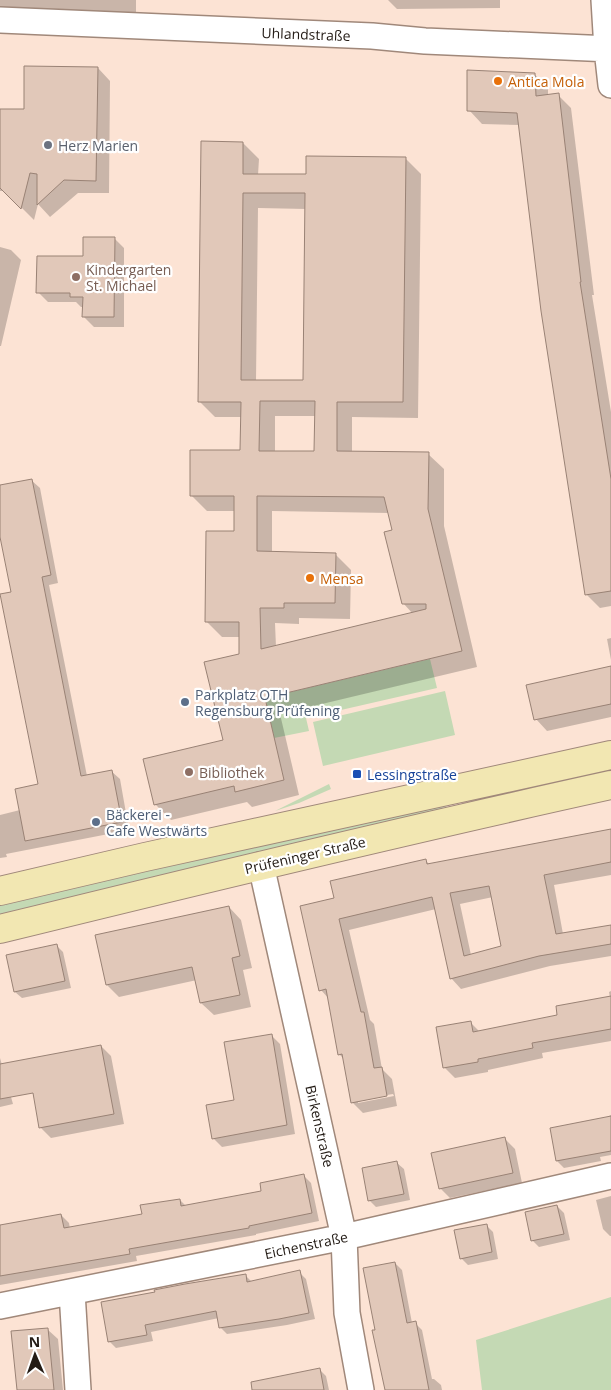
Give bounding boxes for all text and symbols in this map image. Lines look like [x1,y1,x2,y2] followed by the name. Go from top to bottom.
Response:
[261,23,351,45] street label: Uhlandstraße
[508,72,584,91] place label: Antica Mola
[492,75,504,87] marker: Antica Mola
[58,136,138,155] place label: Herz Marien
[42,139,54,151] marker: Herz Marien
[86,260,171,295] place label: Kindergarten St. Michael
[70,271,82,283] marker: Kindergarten St. Michael
[320,569,364,588] place label: Mensa
[304,572,316,584] marker: Mensa
[195,685,340,720] place label: Parkplatz OTH Regensburg Prüfening
[179,696,191,708] marker: Parkplatz OTH Regensburg Prüfening
[199,763,265,782] place label: Bibliothek
[367,765,457,784] place label: Lessingstraße
[183,766,195,778] marker: Bibliothek
[351,768,363,780] marker: Lessingstraße
[106,805,208,840] place label: Bäckerei - Cafe Westwärts
[90,816,102,828] marker: Bäckerei - Cafe Westwärts
[243,832,367,878] street label: Prüfeninger Straße
[301,1083,339,1169] street label: Birkenstraße
[263,1227,350,1263] street label: Eichenstraße
[10,1330,60,1380] north arrow
[29,1332,41,1351] text: N

